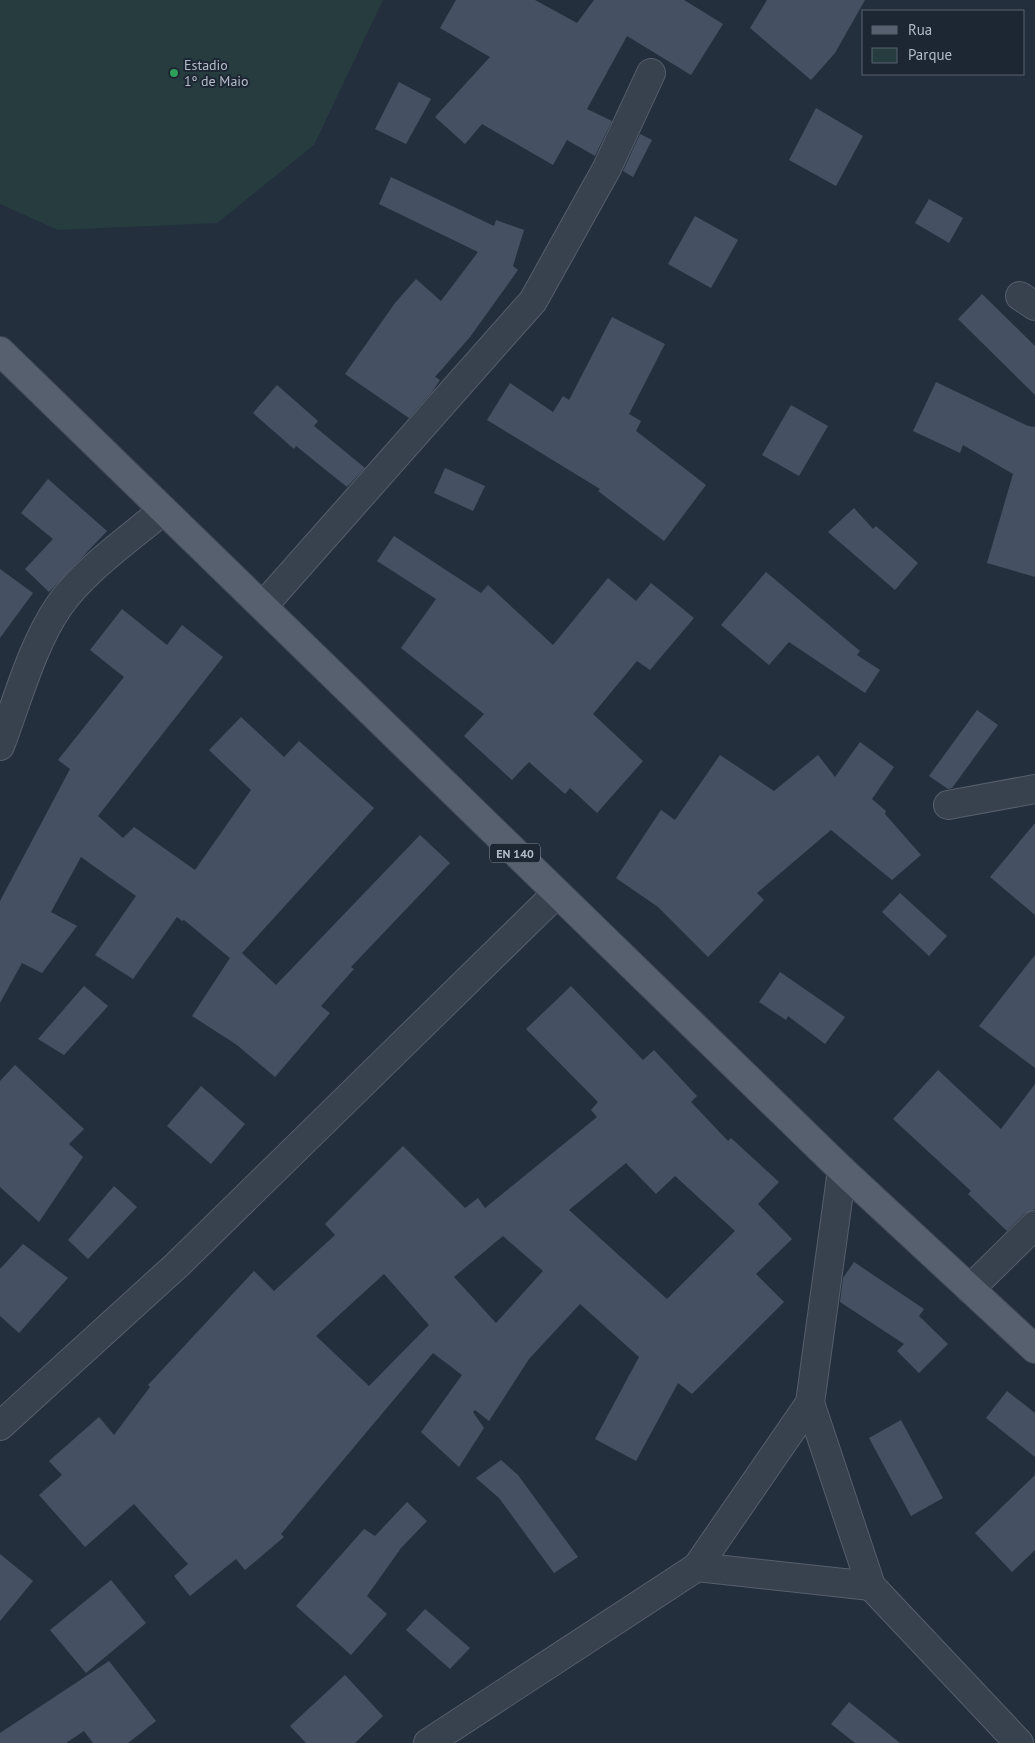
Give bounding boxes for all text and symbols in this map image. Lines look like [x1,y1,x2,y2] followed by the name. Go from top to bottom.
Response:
[862,10,1025,75] legend
[908,20,932,39] text: Rua
[908,45,952,64] text: Parque
[184,56,249,90] place label: Estadio 1º de Maio
[168,67,180,79] marker: Estadio 1º de Maio
[490,844,540,862] road number: EN 140

